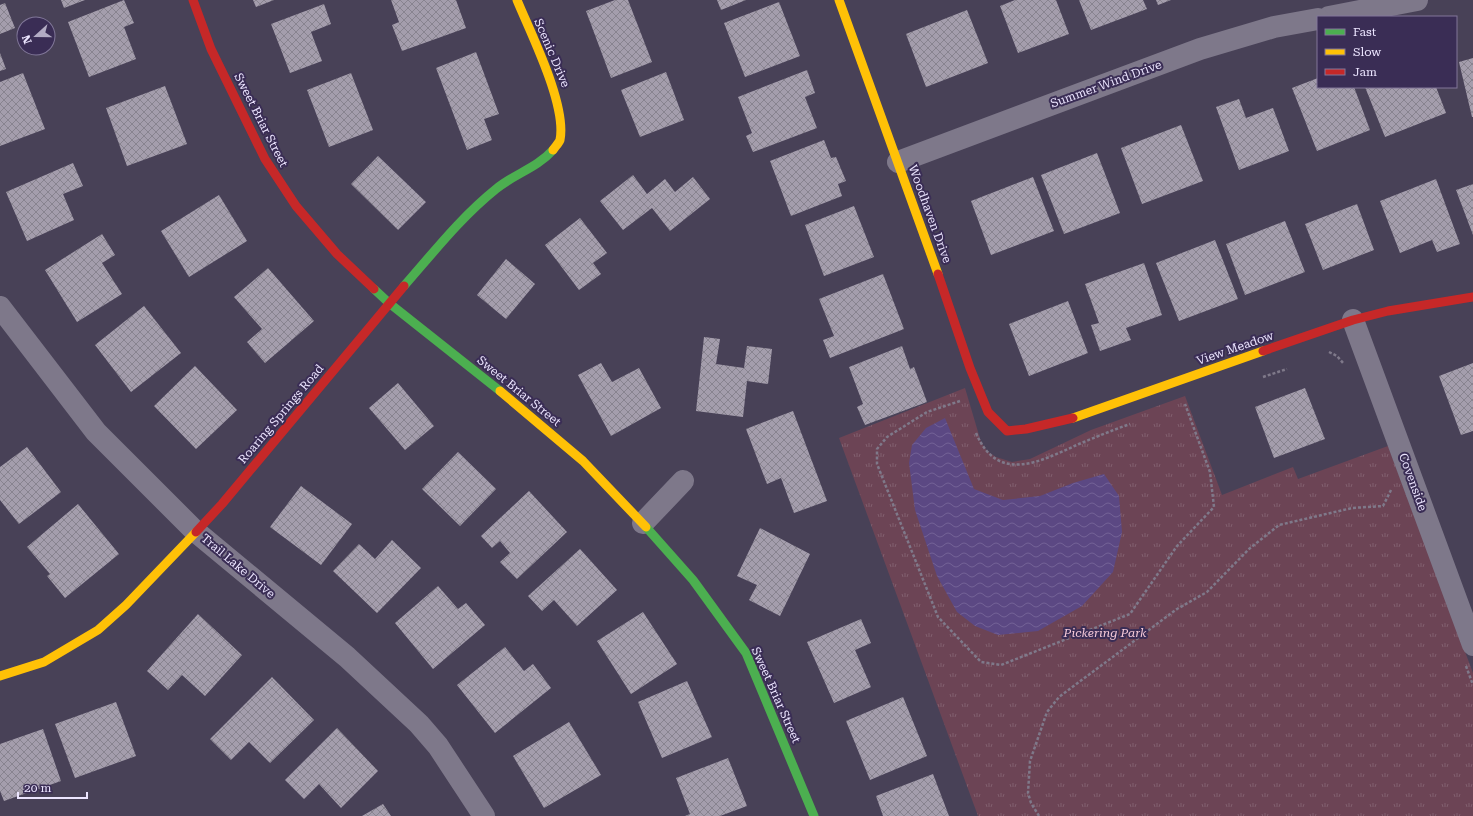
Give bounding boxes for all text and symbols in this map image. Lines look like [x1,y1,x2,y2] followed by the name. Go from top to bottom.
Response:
[16,16,56,56] north arrow
[531,16,573,90] street label: Scenic Drive
[1317,16,1457,88] legend
[1353,25,1377,39] text: Fast
[19,33,35,46] text: N
[1353,45,1381,59] text: Slow
[1049,57,1164,111] street label: Summer Wind Drive
[1353,65,1377,79] text: Jam
[231,71,291,170] street label: Sweet Briar Street
[906,163,954,265] street label: Woodhaven Drive
[1195,328,1275,368] street label: View Meadow
[474,353,564,429] street label: Sweet Briar Street
[235,361,327,466] street label: Roaring Springs Road
[1396,451,1430,513] street label: Covenside
[198,531,278,601] street label: Trail Lake Drive
[1063,626,1147,640] park label: Pickering Park
[749,645,804,746] street label: Sweet Briar Street
[18,774,87,800] scale bar
[24,781,51,795] text: 20 m

